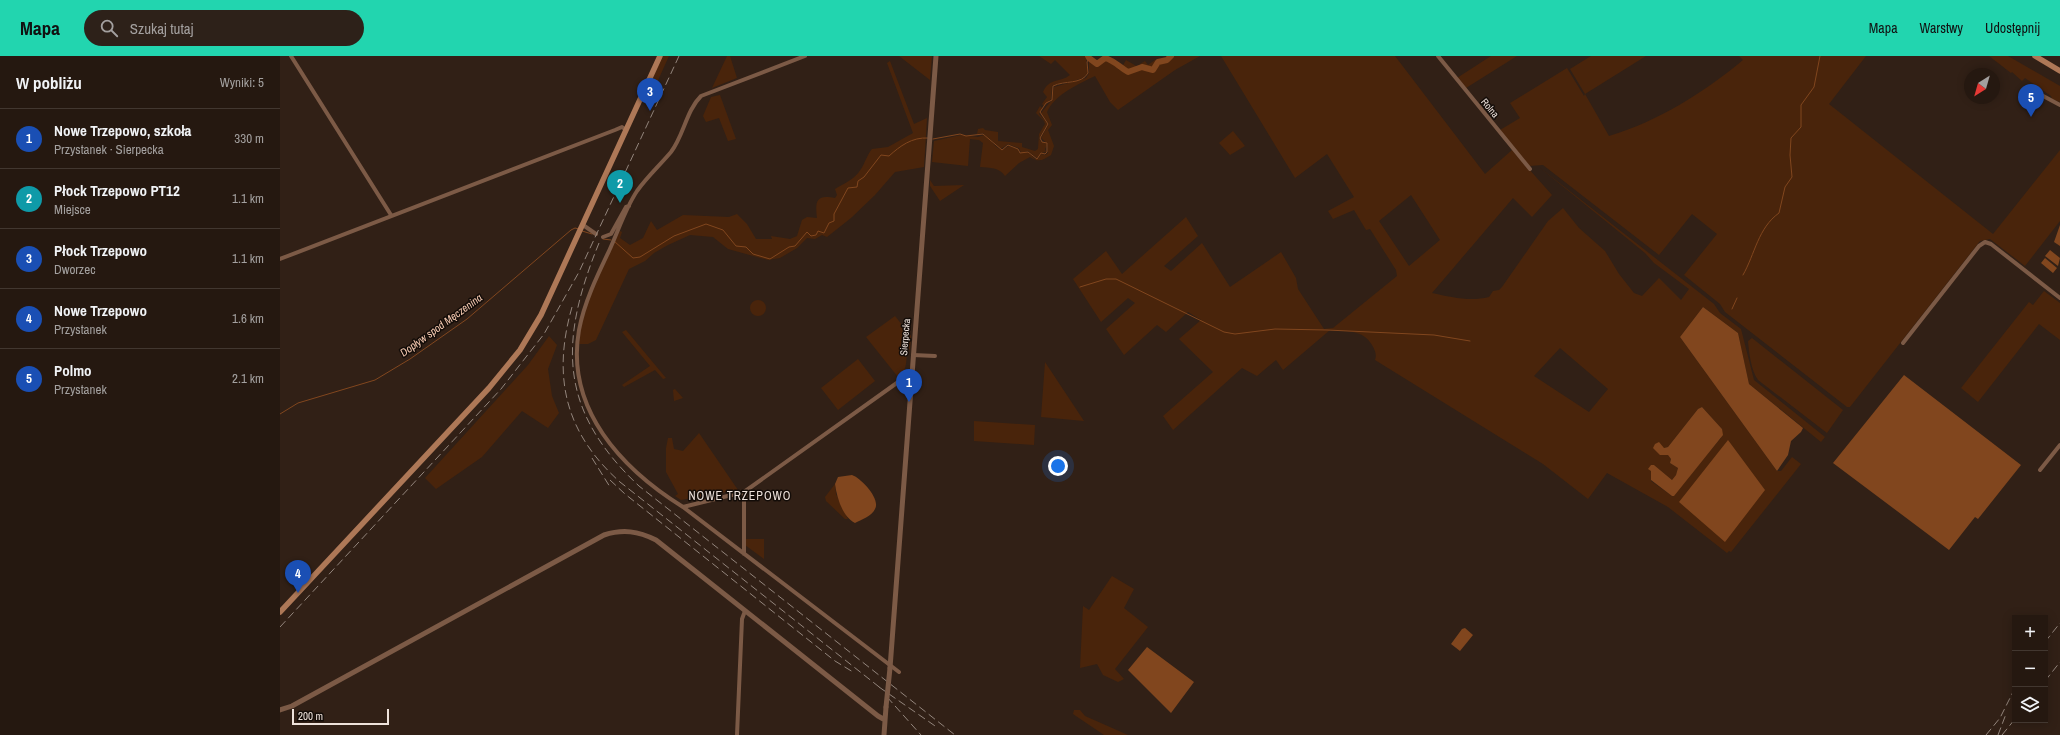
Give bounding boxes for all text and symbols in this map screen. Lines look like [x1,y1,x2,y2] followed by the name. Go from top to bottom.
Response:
[84,10,364,46] search box
[20,15,60,41] text: Mapa
[98,17,120,39] icon: search
[130,18,193,39] text: Szukaj tutaj
[1869,19,1898,37] text: Mapa
[1920,19,1963,37] text: Warstwy
[1985,19,2040,37] text: Udostępnij
[1964,68,2000,104] north arrow
[16,71,82,94] text: W pobliżu
[220,74,264,91] text: Wyniki: 5
[637,78,663,111] pin: 3
[2018,84,2044,117] pin: 5
[1478,96,1502,121] street label: Rolna
[54,120,191,141] text: Nowe Trzepowo, szkoła
[26,130,32,147] text: 1
[234,130,264,147] text: 330 m
[54,141,164,158] text: Przystanek · Sierpecka
[607,170,633,203] pin: 2
[54,180,180,201] text: Płock Trzepowo PT12
[26,190,32,207] text: 2
[232,190,264,207] text: 1.1 km
[54,201,91,218] text: Miejsce
[54,240,147,261] text: Płock Trzepowo
[26,250,32,267] text: 3
[232,250,264,267] text: 1.1 km
[54,261,95,278] text: Dworzec
[397,290,485,360] water label: Dopływ spod Męczenina
[54,300,147,321] text: Nowe Trzepowo
[26,310,32,327] text: 4
[232,310,264,327] text: 1.6 km
[897,318,913,356] street label: Sierpecka
[54,321,107,338] text: Przystanek
[54,360,92,381] text: Polmo
[896,369,922,402] pin: 1
[26,370,32,387] text: 5
[232,370,264,387] text: 2.1 km
[54,381,107,398] text: Przystanek
[1048,456,1068,476] your location
[688,488,792,504] district label: NOWE TRZEPOWO
[285,560,311,593] pin: 4
[2012,615,2048,723] map controls
[2012,615,2048,651] button: +
[2012,651,2048,687] button: −
[2012,687,2048,723] button: layers
[292,707,389,726] scale bar
[298,709,323,723] text: 200 m

